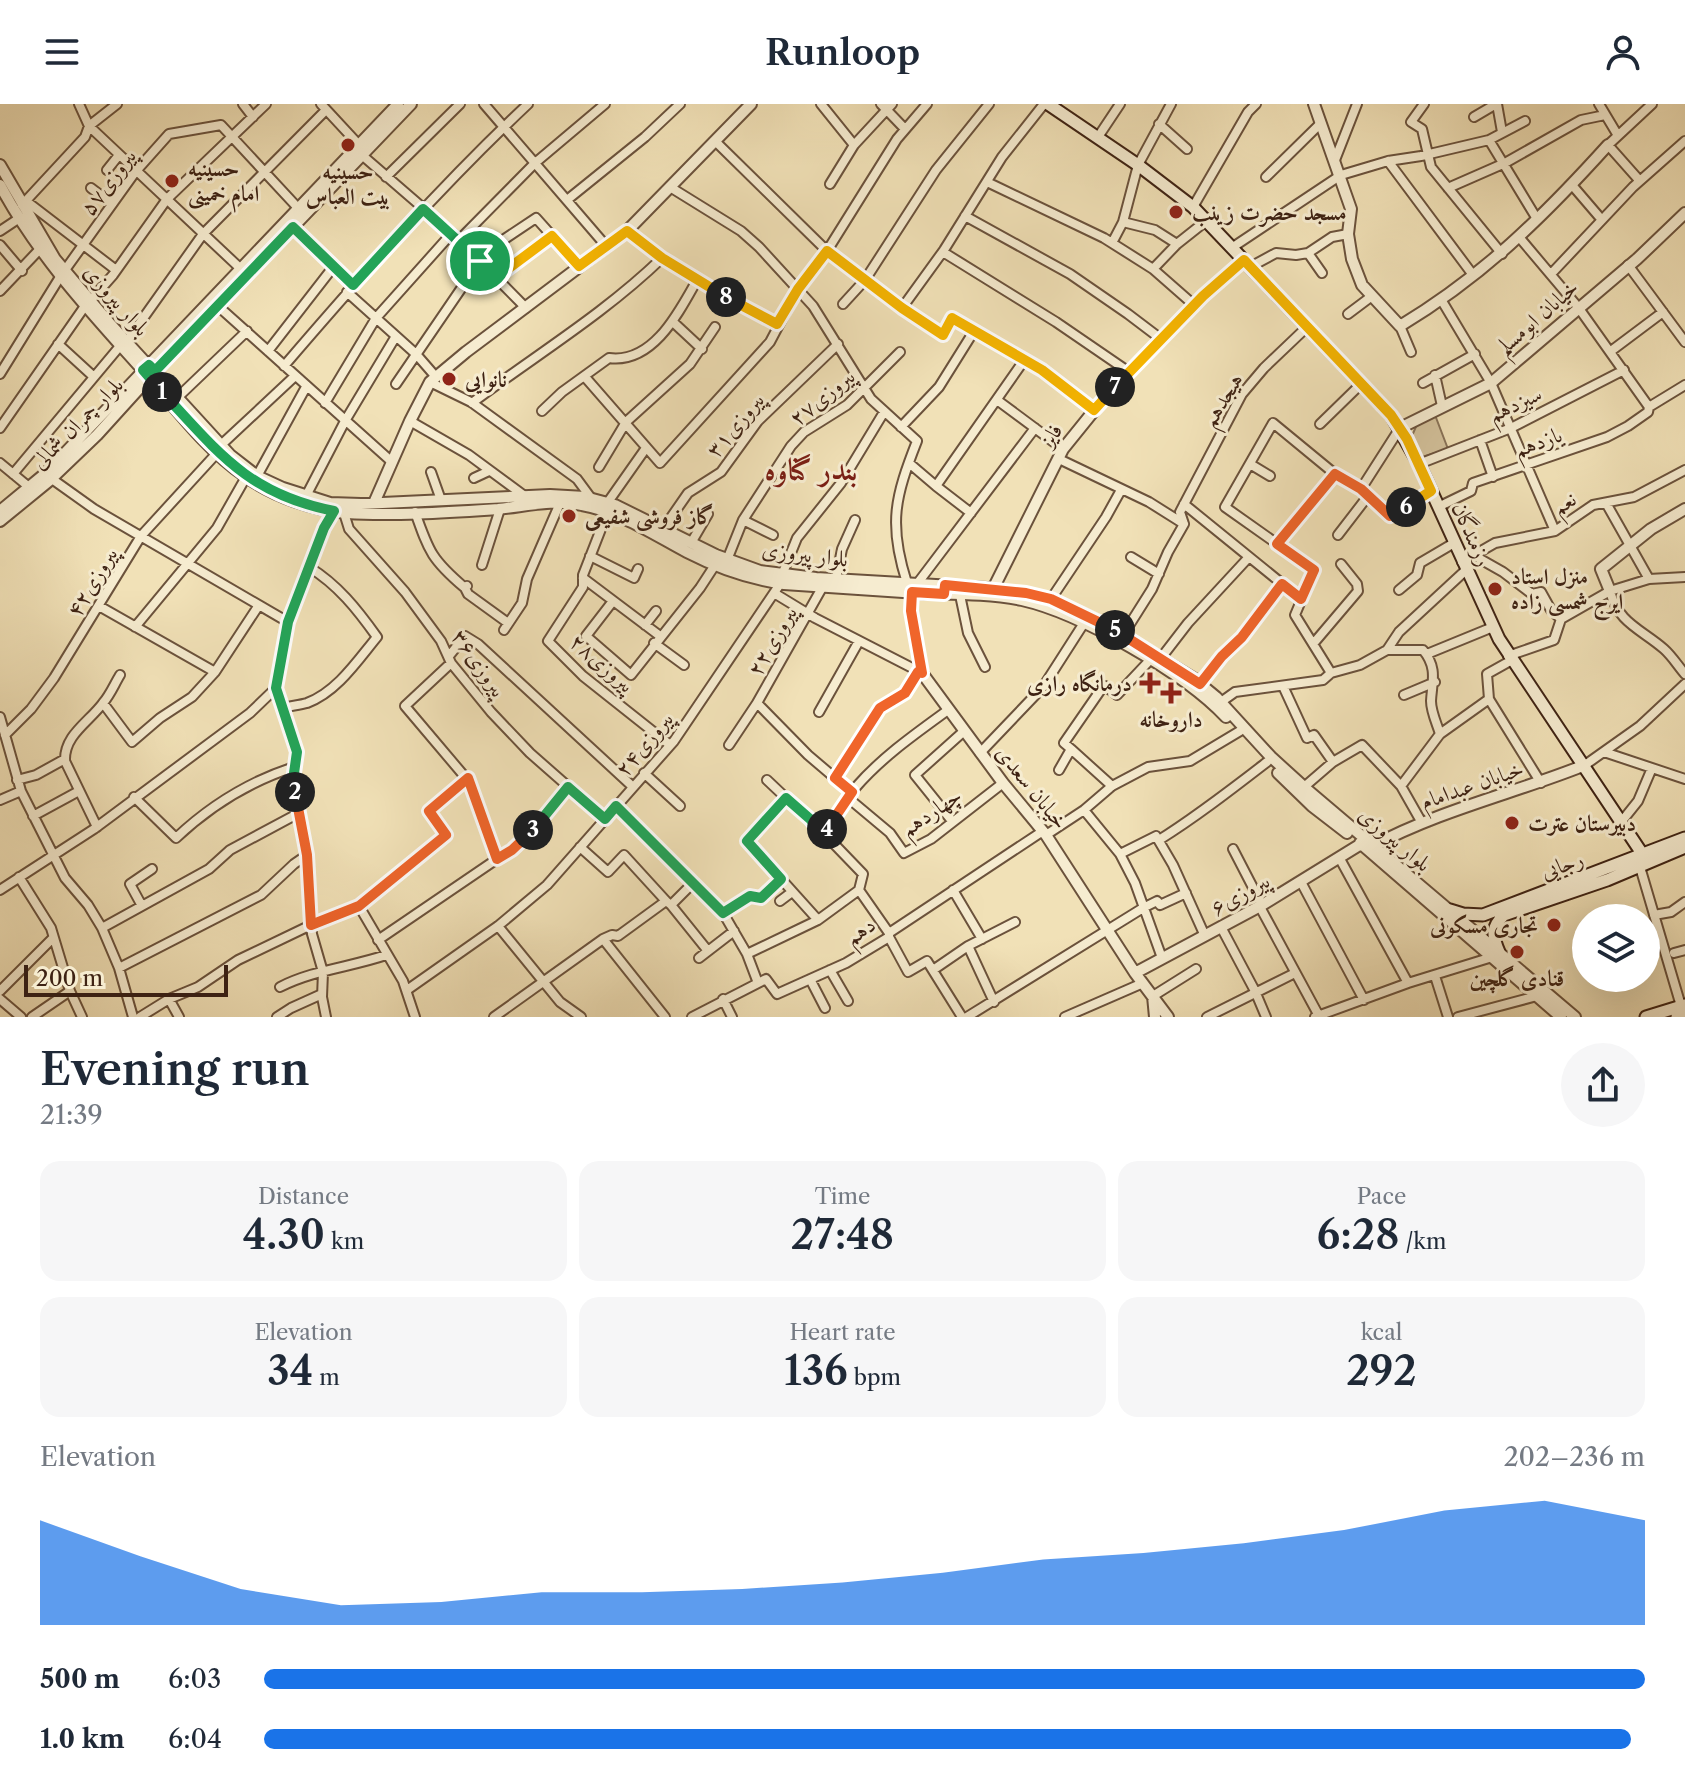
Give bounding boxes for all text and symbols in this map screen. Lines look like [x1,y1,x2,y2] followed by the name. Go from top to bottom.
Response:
[40,30,84,74] icon: menu
[765,30,920,74] text: Runloop
[1601,30,1645,74] icon: person
[339,136,357,154] marker: حسینیه بیت العباس
[74,142,145,222] street label: پیروزی۵۷
[188,155,259,213] place label: حسینیه امام خمینی
[306,158,390,210] place label: حسینیه بیت العباس
[163,172,181,190] marker: حسینیه امام خمینی
[1192,199,1347,227] place label: مسجد حضرت زینب
[1167,203,1185,221] marker: مسجد حضرت زینب
[446,227,514,295] pin
[458,239,502,283] icon: arrive
[76,258,156,344] street label: بلوار پیروزی
[1490,274,1590,367] street label: خیابان ابومسلم
[706,277,746,317] pin: 8
[719,283,733,310] text: 8
[784,361,863,434] street label: پیروزی۲۷
[464,366,507,395] place label: نانوایی
[1095,367,1135,407] pin: 7
[1195,368,1255,436] street label: هیجدهم
[440,370,458,388] marker: نانوایی
[25,371,129,475] street label: بلوار چمران شمالی
[142,372,182,412] pin: 1
[1109,373,1121,400] text: 7
[157,378,167,405] text: 1
[1484,380,1549,434] street label: سیزدهم
[700,386,773,465] street label: پیروزی۳۱
[1033,418,1068,453] street label: فایز
[1510,420,1570,470] street label: یازدهم
[764,451,858,488] district label: بندر گناوه
[1547,485,1585,527] street label: نعم
[1386,487,1426,527] pin: 6
[1399,493,1413,520] text: 6
[1446,498,1498,570] street label: رزمندگان
[585,503,714,532] place label: گاز فروشی شفیعی
[560,507,578,525] marker: گاز فروشی شفیعی
[760,535,850,576] street label: بلوار پیروزی
[61,541,127,623] street label: پیروزی۴۲
[1511,563,1623,621] place label: منزل استاد ایرج شمسى زاده
[1486,580,1504,598] marker: منزل استاد ایرج شمسى زاده
[741,600,806,682] street label: پیروزی۲۲
[1095,610,1135,650] pin: 5
[1109,616,1121,643] text: 5
[444,624,513,705] street label: پیروزی۳۶
[562,628,641,702] street label: پیروزی۲۸
[1027,669,1132,697] place label: درمانگاه رازی
[1139,672,1161,694] marker: درمانگاه رازی
[1162,684,1180,702] marker: داروخانه
[609,705,682,784] street label: پیروزی۲۴
[1139,706,1203,733] place label: داروخانه
[990,740,1074,834] street label: خیابان سعدی
[1417,755,1529,821] street label: خیابان عبدامام
[275,772,315,812] pin: 2
[289,778,302,805] text: 2
[895,782,971,848] street label: چهاردهم
[1351,801,1437,880] street label: بلوار پیروزی
[807,809,847,849] pin: 4
[513,810,553,850] pin: 3
[1528,810,1636,837] place label: دبیرستان عترت
[1503,814,1521,832] marker: دبیرستان عترت
[820,815,834,842] text: 4
[527,816,539,843] text: 3
[1537,845,1588,887] street label: رجایی
[1206,866,1277,924] street label: پیروزی۶
[1572,904,1660,992] map controls
[1572,904,1660,992] button: layers
[839,911,885,957] street label: دهم
[1429,912,1538,939] place label: تجاری مسکونی
[1545,916,1563,934] marker: تجاری مسکونی
[1508,943,1526,961] marker: قنادی گلچین
[24,961,228,997] scale bar
[36,965,103,992] text: 200 m
[1470,965,1564,994] place label: قنادی گلچین
[40,1042,310,1096] text: Evening run
[1561,1043,1645,1127] button: share
[40,1099,103,1131] text: 21:39
[258,1183,349,1210] text: Distance
[815,1183,870,1210] text: Time
[1357,1183,1406,1210] text: Pace
[243,1210,325,1259] text: 4.30
[791,1210,894,1259] text: 27:48
[1316,1210,1400,1259] text: 6:28
[325,1228,364,1255] text: km
[1400,1228,1447,1255] text: /km
[254,1319,353,1346] text: Elevation
[789,1319,896,1346] text: Heart rate
[1361,1319,1402,1346] text: kcal
[267,1346,313,1395] text: 34
[784,1346,848,1395] text: 136
[1346,1346,1417,1395] text: 292
[313,1364,340,1391] text: m
[848,1364,901,1391] text: bpm
[40,1441,156,1473] text: Elevation
[1504,1441,1645,1473] text: 202–236 m
[40,1663,120,1695] text: 500 m
[168,1663,221,1695] text: 6:03
[40,1723,125,1755] text: 1.0 km
[168,1723,222,1755] text: 6:04

